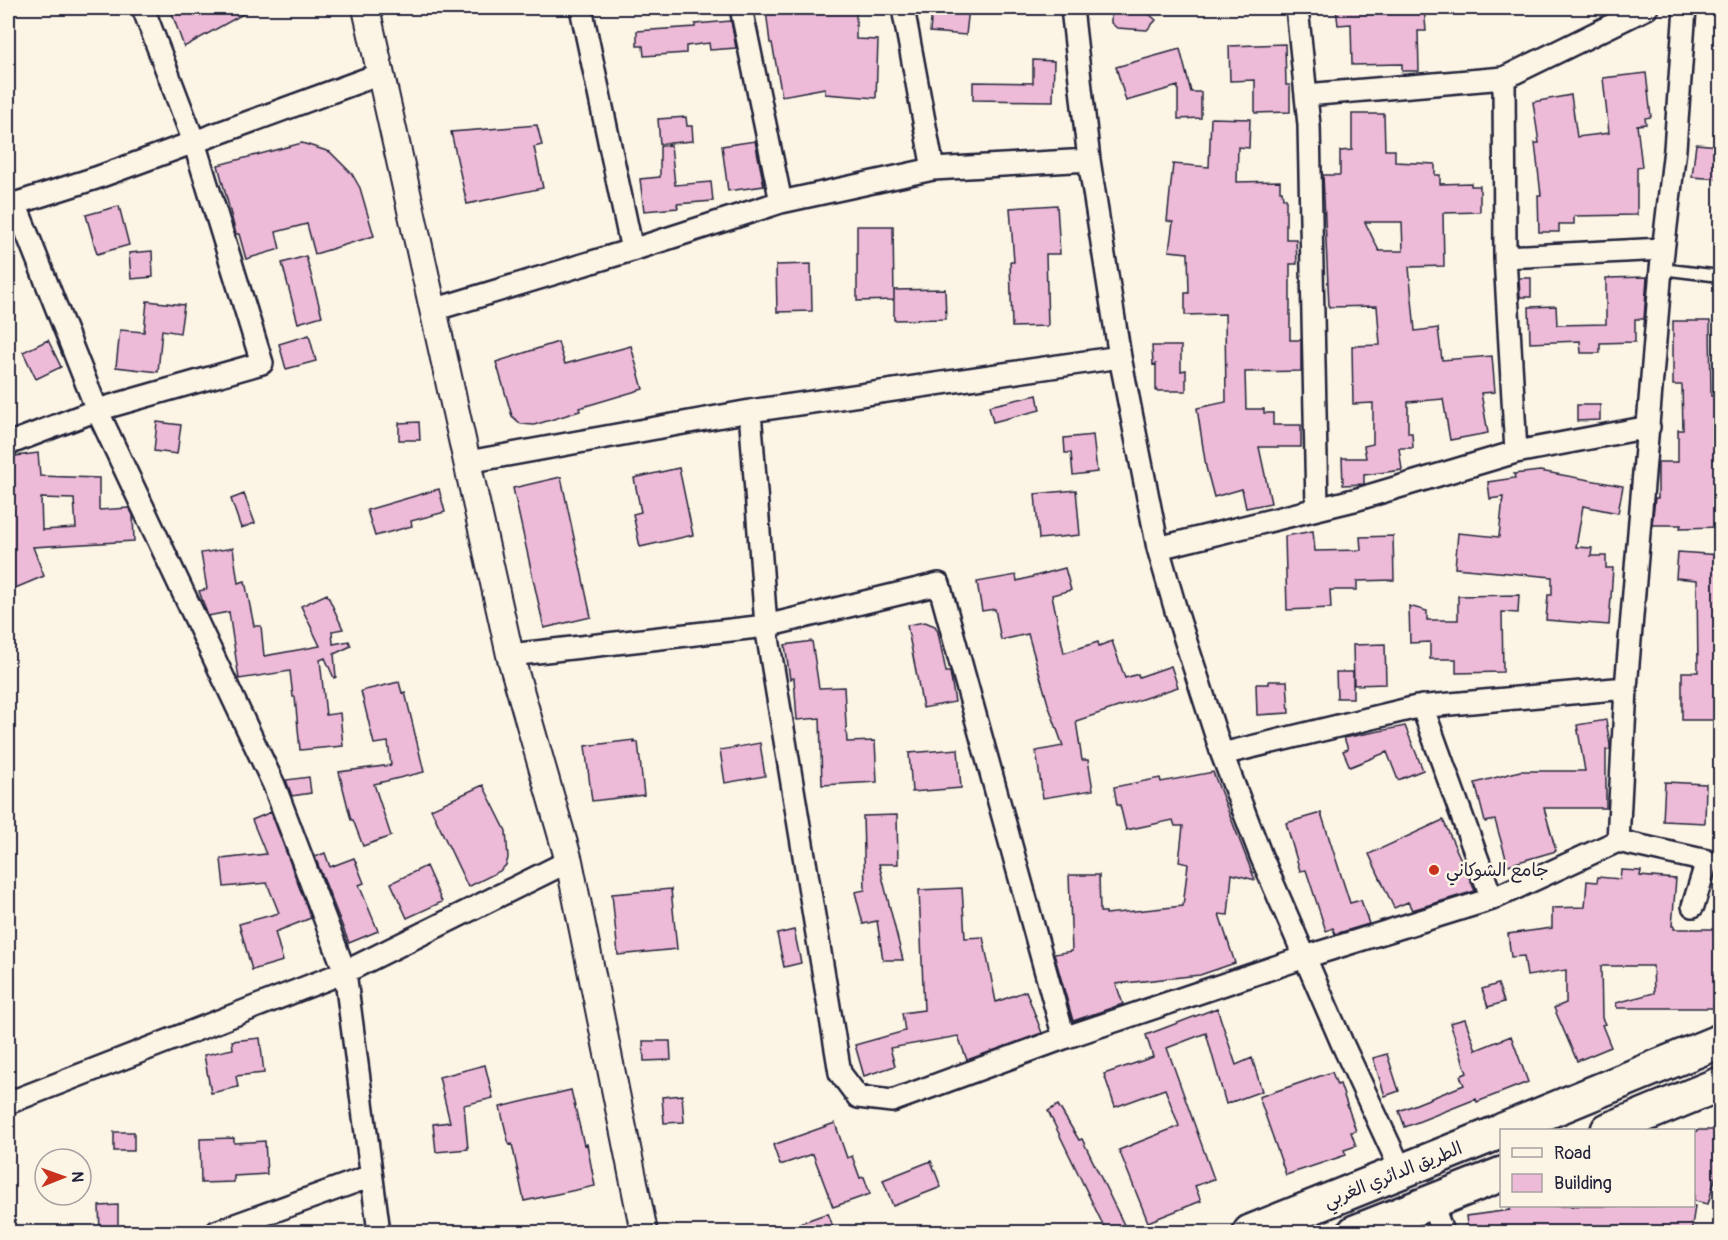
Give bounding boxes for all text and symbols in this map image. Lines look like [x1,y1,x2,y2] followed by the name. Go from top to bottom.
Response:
[1446,859,1549,886] place label: جامع الشوكاني
[1427,863,1441,877] marker: جامع الشوكاني
[1500,1129,1695,1207] legend
[1320,1137,1467,1217] street label: الطريق الدائري الغربي
[1554,1142,1591,1165] text: Road
[33,1147,93,1207] north arrow
[67,1171,87,1183] text: N
[1554,1172,1612,1195] text: Building

